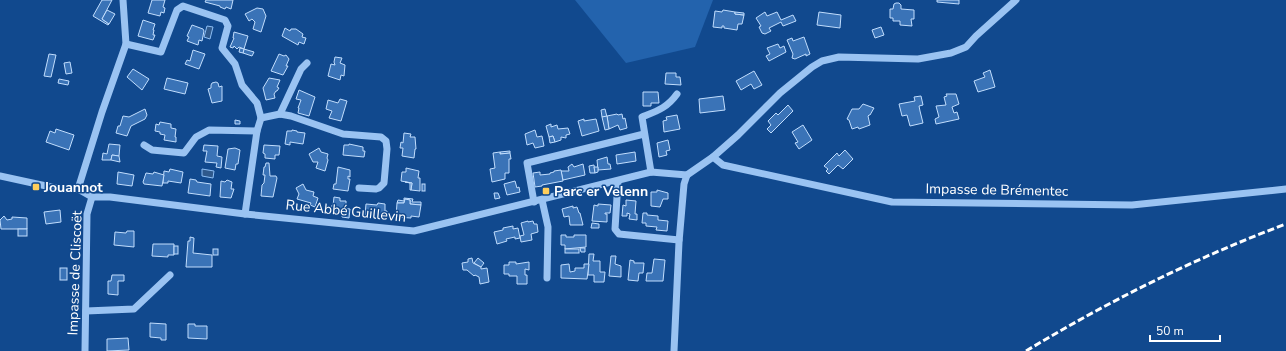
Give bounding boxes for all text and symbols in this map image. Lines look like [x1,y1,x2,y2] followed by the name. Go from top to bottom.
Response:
[43,178,103,197] place label: Jouannot
[925,179,1069,201] street label: Impasse de Brémentec
[31,182,41,192] marker: Jouannot
[554,182,648,201] place label: Parc er Velenn
[541,186,551,196] marker: Parc er Velenn
[285,195,407,227] street label: Rue Abbé Guillevin
[63,210,87,336] street label: Impasse de Cliscoët
[1150,317,1220,343] scale bar
[1156,323,1184,339] text: 50 m

